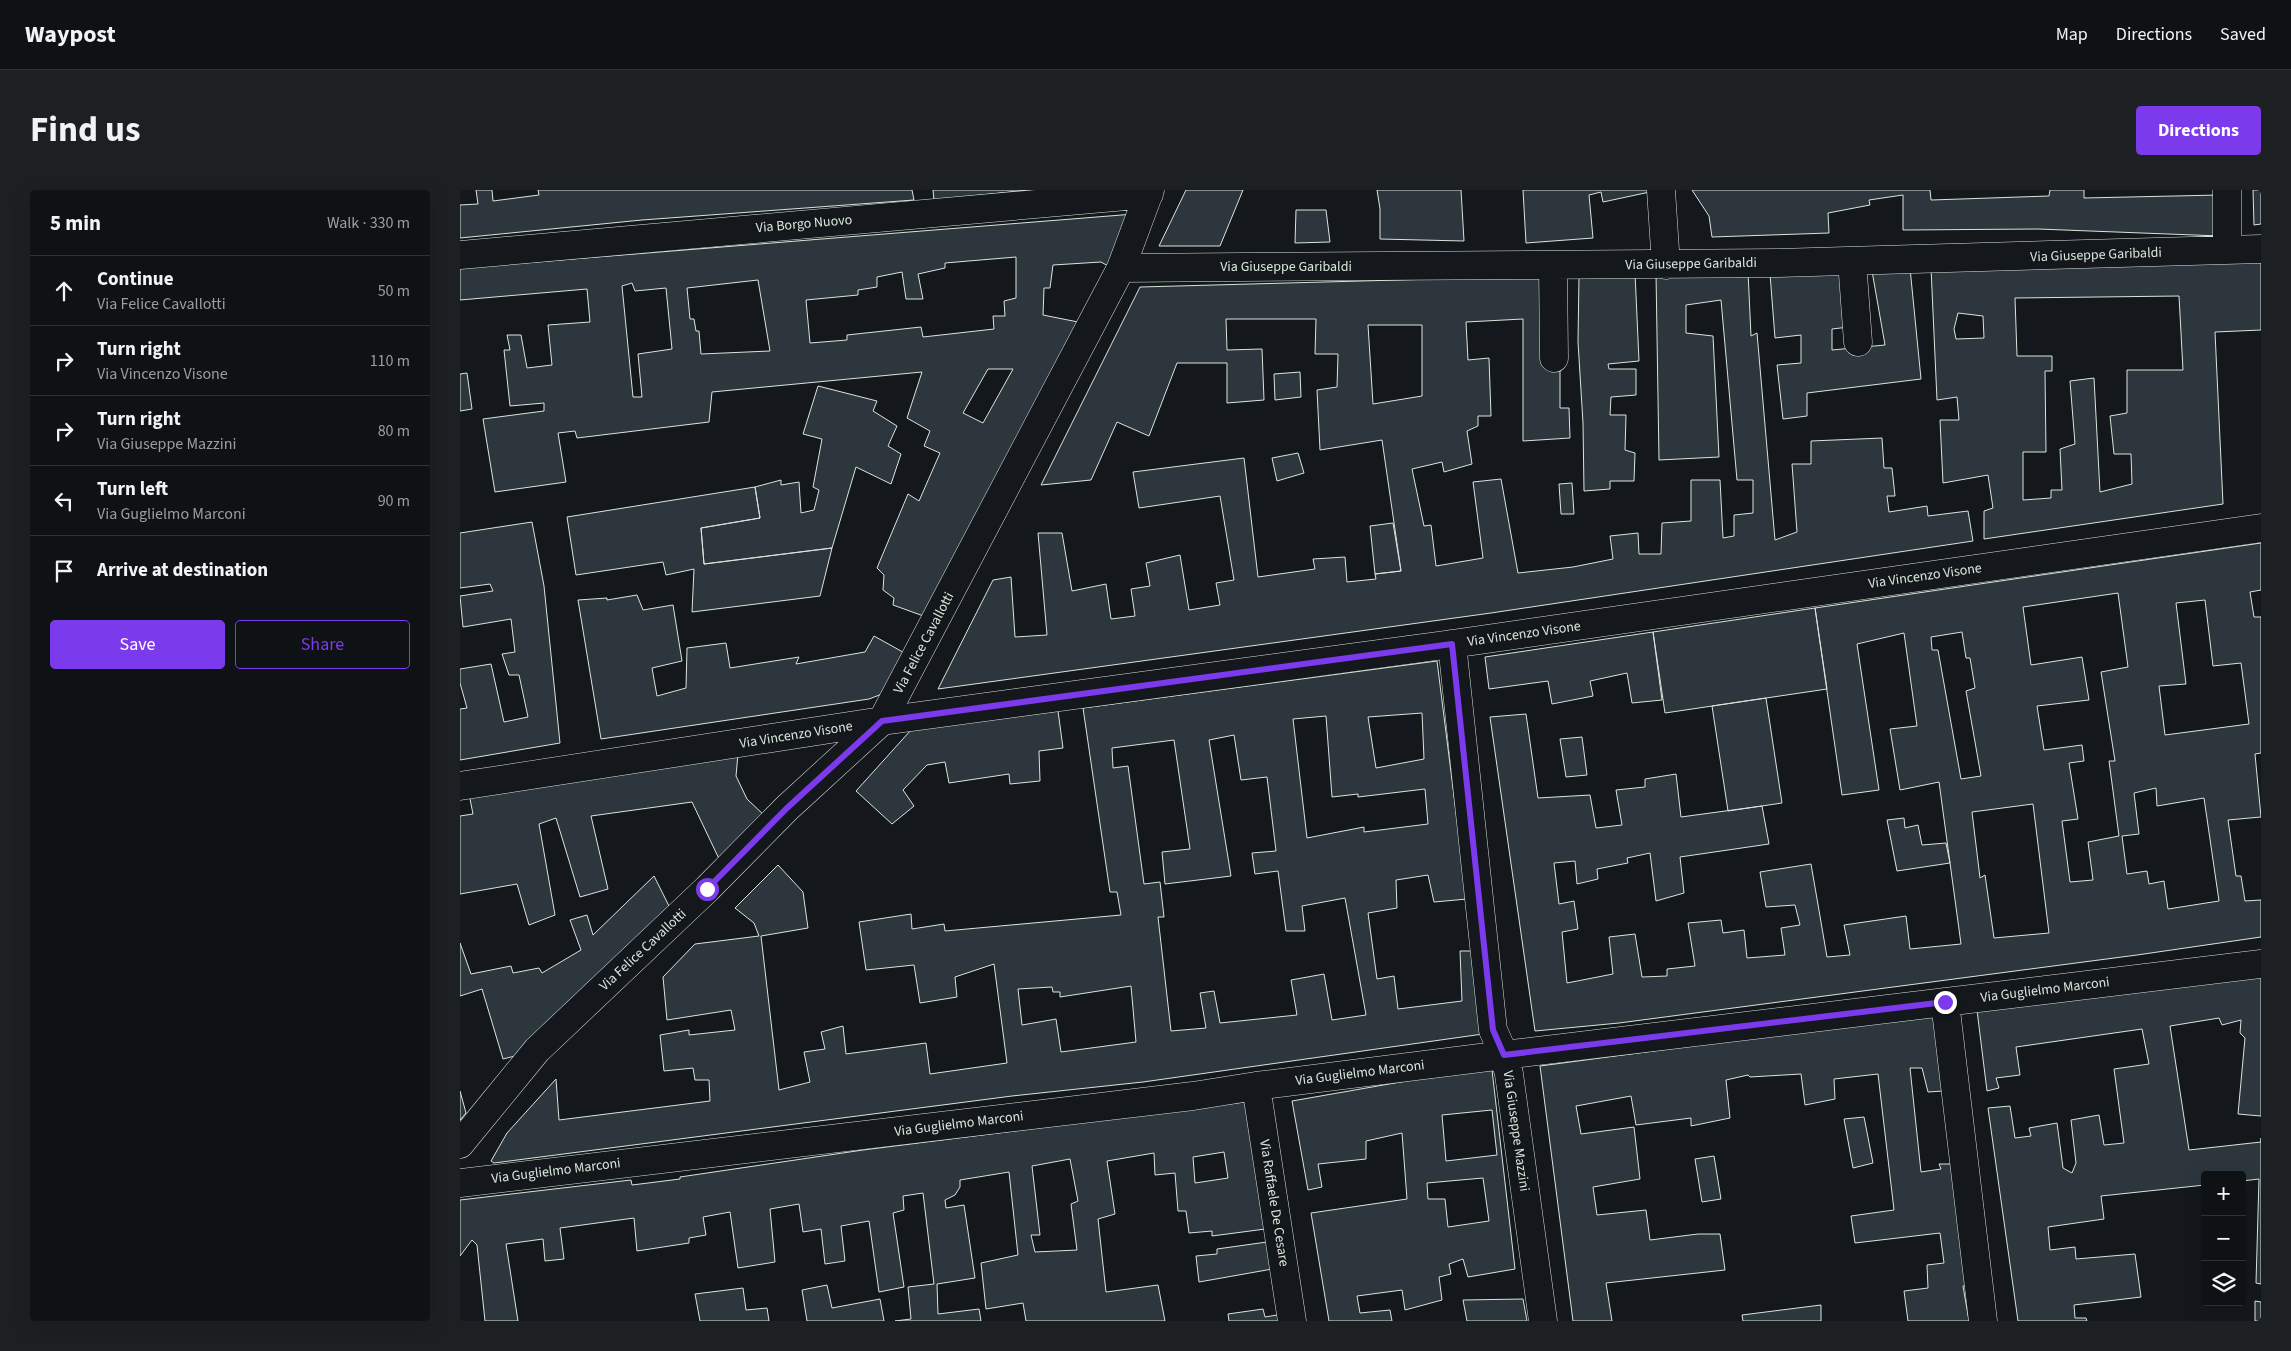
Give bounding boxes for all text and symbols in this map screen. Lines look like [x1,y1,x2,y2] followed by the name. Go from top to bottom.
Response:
[25,17,116,52] text: Waypost
[2056,22,2088,47] text: Map
[2116,22,2192,47] text: Directions
[2220,22,2266,47] text: Saved
[30,105,140,155] text: Find us
[2136,106,2261,155] button: Directions
[50,208,101,238] text: 5 min
[755,210,853,238] street label: Via Borgo Nuovo
[327,212,410,234] text: Walk · 330 m
[2030,243,2162,267] street label: Via Giuseppe Garibaldi
[1625,253,1757,275] street label: Via Giuseppe Garibaldi
[1220,257,1352,277] street label: Via Giuseppe Garibaldi
[97,266,174,293] text: Continue
[50,277,78,305] icon: ahead
[378,280,410,302] text: 50 m
[97,293,226,315] text: Via Felice Cavallotti
[97,336,181,363] text: Turn right
[50,347,78,375] icon: right
[370,350,410,372] text: 110 m
[97,363,228,385] text: Via Vincenzo Visone
[97,406,181,433] text: Turn right
[50,417,78,445] icon: right
[378,420,410,442] text: 80 m
[97,433,236,455] text: Via Giuseppe Mazzini
[97,476,168,503] text: Turn left
[50,487,78,515] icon: left
[378,490,410,512] text: 90 m
[97,503,246,525] text: Via Guglielmo Marconi
[50,557,78,585] icon: arrive
[97,557,268,584] text: Arrive at destination
[1867,558,1983,594] street label: Via Vincenzo Visone
[889,589,959,697] street label: Via Felice Cavallotti
[1466,616,1582,652] street label: Via Vincenzo Visone
[50,620,225,669] button: Save
[235,620,410,669] button: Share
[738,716,854,754] street label: Via Vincenzo Visone
[696,878,719,901] route start
[595,904,691,996] street label: Via Felice Cavallotti
[1979,972,2111,1008] street label: Via Guglielmo Marconi
[1934,991,1957,1014] route end
[1294,1055,1426,1091] street label: Via Guglielmo Marconi
[1498,1069,1534,1193] street label: Via Giuseppe Mazzini
[893,1106,1025,1142] street label: Via Guglielmo Marconi
[1254,1138,1294,1268] street label: Via Raffaele De Cesare
[490,1153,622,1189] street label: Via Guglielmo Marconi
[2201,1171,2246,1306] map controls
[2201,1171,2246,1216] button: +
[2201,1216,2246,1261] button: −
[2201,1261,2246,1306] button: layers

